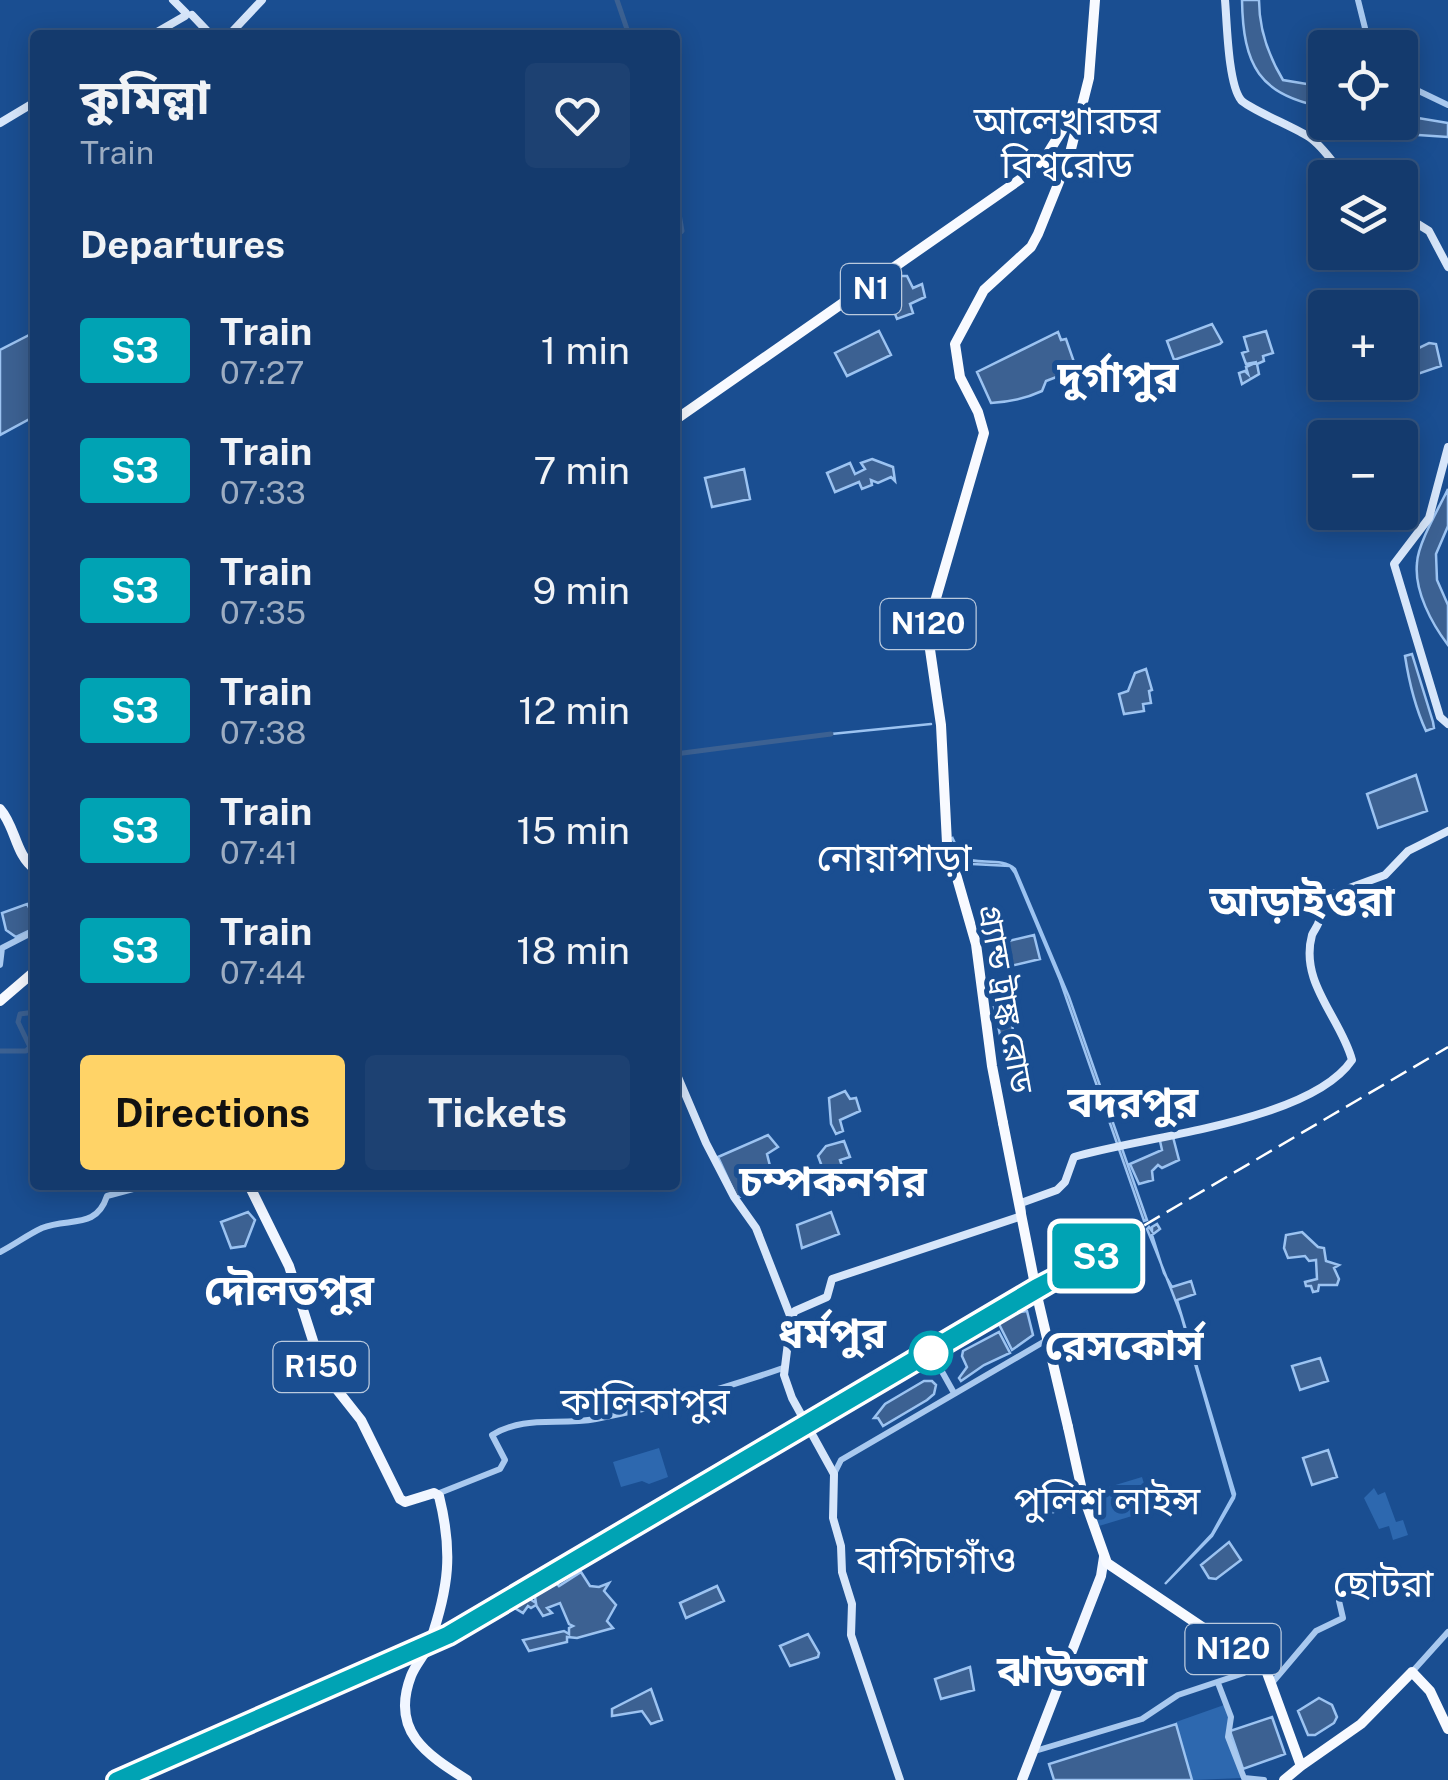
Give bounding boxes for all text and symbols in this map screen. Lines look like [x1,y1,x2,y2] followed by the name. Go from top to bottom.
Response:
[1308,30,1418,530] map controls
[1308,30,1418,140] button: locate
[525,63,630,168] button: heart
[80,68,210,125] text: কুমিল্লা
[973,98,1162,187] district label: আলেখারচর বিশ্বরোড
[80,134,154,171] text: Train
[1308,160,1418,270] button: layers
[80,222,285,267] text: Departures
[841,264,901,314] road number: N1
[1308,290,1418,400] button: +
[220,309,312,354] text: Train
[541,328,630,373] text: 1 min
[111,330,159,371] text: S3
[1056,352,1179,403] district label: দুর্গাপুর
[220,354,304,391] text: 07:27
[1308,420,1418,530] button: −
[220,429,312,474] text: Train
[533,448,630,493] text: 7 min
[111,450,159,491] text: S3
[220,474,306,511] text: 07:33
[220,549,312,594] text: Train
[533,568,630,613] text: 9 min
[111,570,159,611] text: S3
[220,594,306,631] text: 07:35
[880,599,976,649] road number: N120
[220,669,312,714] text: Train
[518,688,630,733] text: 12 min
[111,690,159,731] text: S3
[220,714,306,751] text: 07:38
[220,789,312,834] text: Train
[517,808,630,853] text: 15 min
[111,810,159,851] text: S3
[220,834,298,871] text: 07:41
[816,835,972,880] district label: নোয়াপাড়া
[1208,876,1396,925] district label: আড়াইওরা
[972,902,1041,1097] street label: গ্র্যান্ড ট্রাঙ্ক রোড
[220,909,312,954] text: Train
[516,928,630,973] text: 18 min
[111,930,159,971] text: S3
[220,954,305,991] text: 07:44
[80,1055,345,1170] button: Directions
[365,1055,630,1170] button: Tickets
[1067,1077,1199,1128] district label: বদরপুর
[738,1156,927,1205] district label: চম্পকনগর
[1051,1224,1141,1288] line badge: S3
[1072,1236,1120,1277] text: S3
[204,1265,375,1316] district label: দৌলতপুর
[778,1308,887,1359] district label: ধর্মপুর
[1044,1320,1207,1369] district label: রেসকোর্স
[910,1332,952,1374] unlabelled marker
[274,1342,368,1392] road number: R150
[559,1379,731,1424] district label: কালিকাপুর
[1014,1478,1201,1523] district label: পুলিশ লাইন্স
[855,1537,1016,1582] district label: বাগিচাগাঁও
[1333,1561,1434,1606] district label: ছোটরা
[1186,1624,1280,1674] road number: N120
[996,1646,1148,1695] district label: ঝাউতলা

